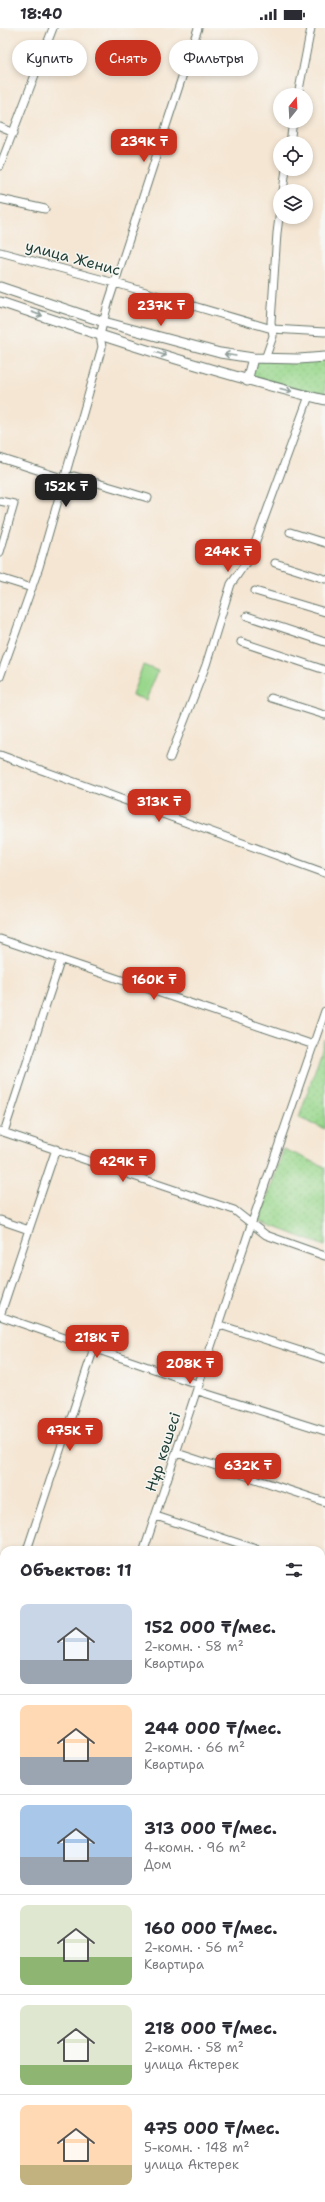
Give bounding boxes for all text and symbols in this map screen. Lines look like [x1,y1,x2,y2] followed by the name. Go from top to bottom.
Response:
[20,4,62,24] text: 18:40
[12,40,87,76] chip: Купить
[95,40,161,76] chip: Снять
[169,40,258,76] chip: Фильтры
[273,88,313,128] north arrow
[273,88,313,224] map controls
[111,129,177,163] pin: 239K ₸
[120,133,168,150] text: 239K ₸
[273,136,313,176] button: locate
[273,184,313,224] button: layers
[23,236,123,280] street label: улица Женис
[128,293,194,327] pin: 237K ₸
[137,297,185,314] text: 237K ₸
[31,311,43,319] one-way arrow
[154,351,167,358] one-way arrow
[224,351,237,359] one-way arrow
[279,387,292,395] one-way arrow
[33,474,99,508] pin: 152K ₸
[44,478,88,495] text: 152K ₸
[195,539,261,573] pin: 244K ₸
[204,543,252,560] text: 244K ₸
[126,789,192,823] pin: 313K ₸
[137,793,181,810] text: 313K ₸
[121,967,187,1001] pin: 160K ₸
[131,971,177,988] text: 160K ₸
[90,1149,156,1183] pin: 429K ₸
[99,1153,147,1170] text: 429K ₸
[64,1325,130,1359] pin: 218K ₸
[75,1329,119,1346] text: 218K ₸
[157,1351,223,1385] pin: 208K ₸
[166,1355,214,1372] text: 208K ₸
[141,1410,185,1494] street label: Нұр көшесі
[37,1418,103,1452] pin: 475K ₸
[47,1422,93,1439] text: 475K ₸
[215,1453,281,1487] pin: 632K ₸
[224,1457,272,1474] text: 632K ₸
[20,1559,132,1581] text: Объектов: 11
[283,1559,305,1581] icon: filters
[144,1616,276,1638] text: 152 000 ₸/мес.
[52,1620,100,1668] icon: home
[144,1638,244,1655] text: 2-комн. · 58 m²
[144,1655,204,1672] text: Квартира
[144,1717,281,1739] text: 244 000 ₸/мес.
[52,1721,100,1769] icon: home
[144,1739,245,1756] text: 2-комн. · 66 m²
[144,1756,204,1773] text: Квартира
[144,1817,277,1839] text: 313 000 ₸/мес.
[52,1821,100,1869] icon: home
[144,1839,246,1856] text: 4-комн. · 96 m²
[144,1856,172,1873] text: Дом
[144,1917,278,1939] text: 160 000 ₸/мес.
[52,1921,100,1969] icon: home
[144,1939,244,1956] text: 2-комн. · 56 m²
[144,1956,204,1973] text: Квартира
[144,2017,277,2039] text: 218 000 ₸/мес.
[52,2021,100,2069] icon: home
[144,2039,244,2056] text: 2-комн. · 58 m²
[144,2056,239,2073] text: улица Актерек
[144,2117,280,2139] text: 475 000 ₸/мес.
[52,2121,100,2169] icon: home
[144,2139,250,2156] text: 5-комн. · 148 m²
[144,2156,239,2173] text: улица Актерек

